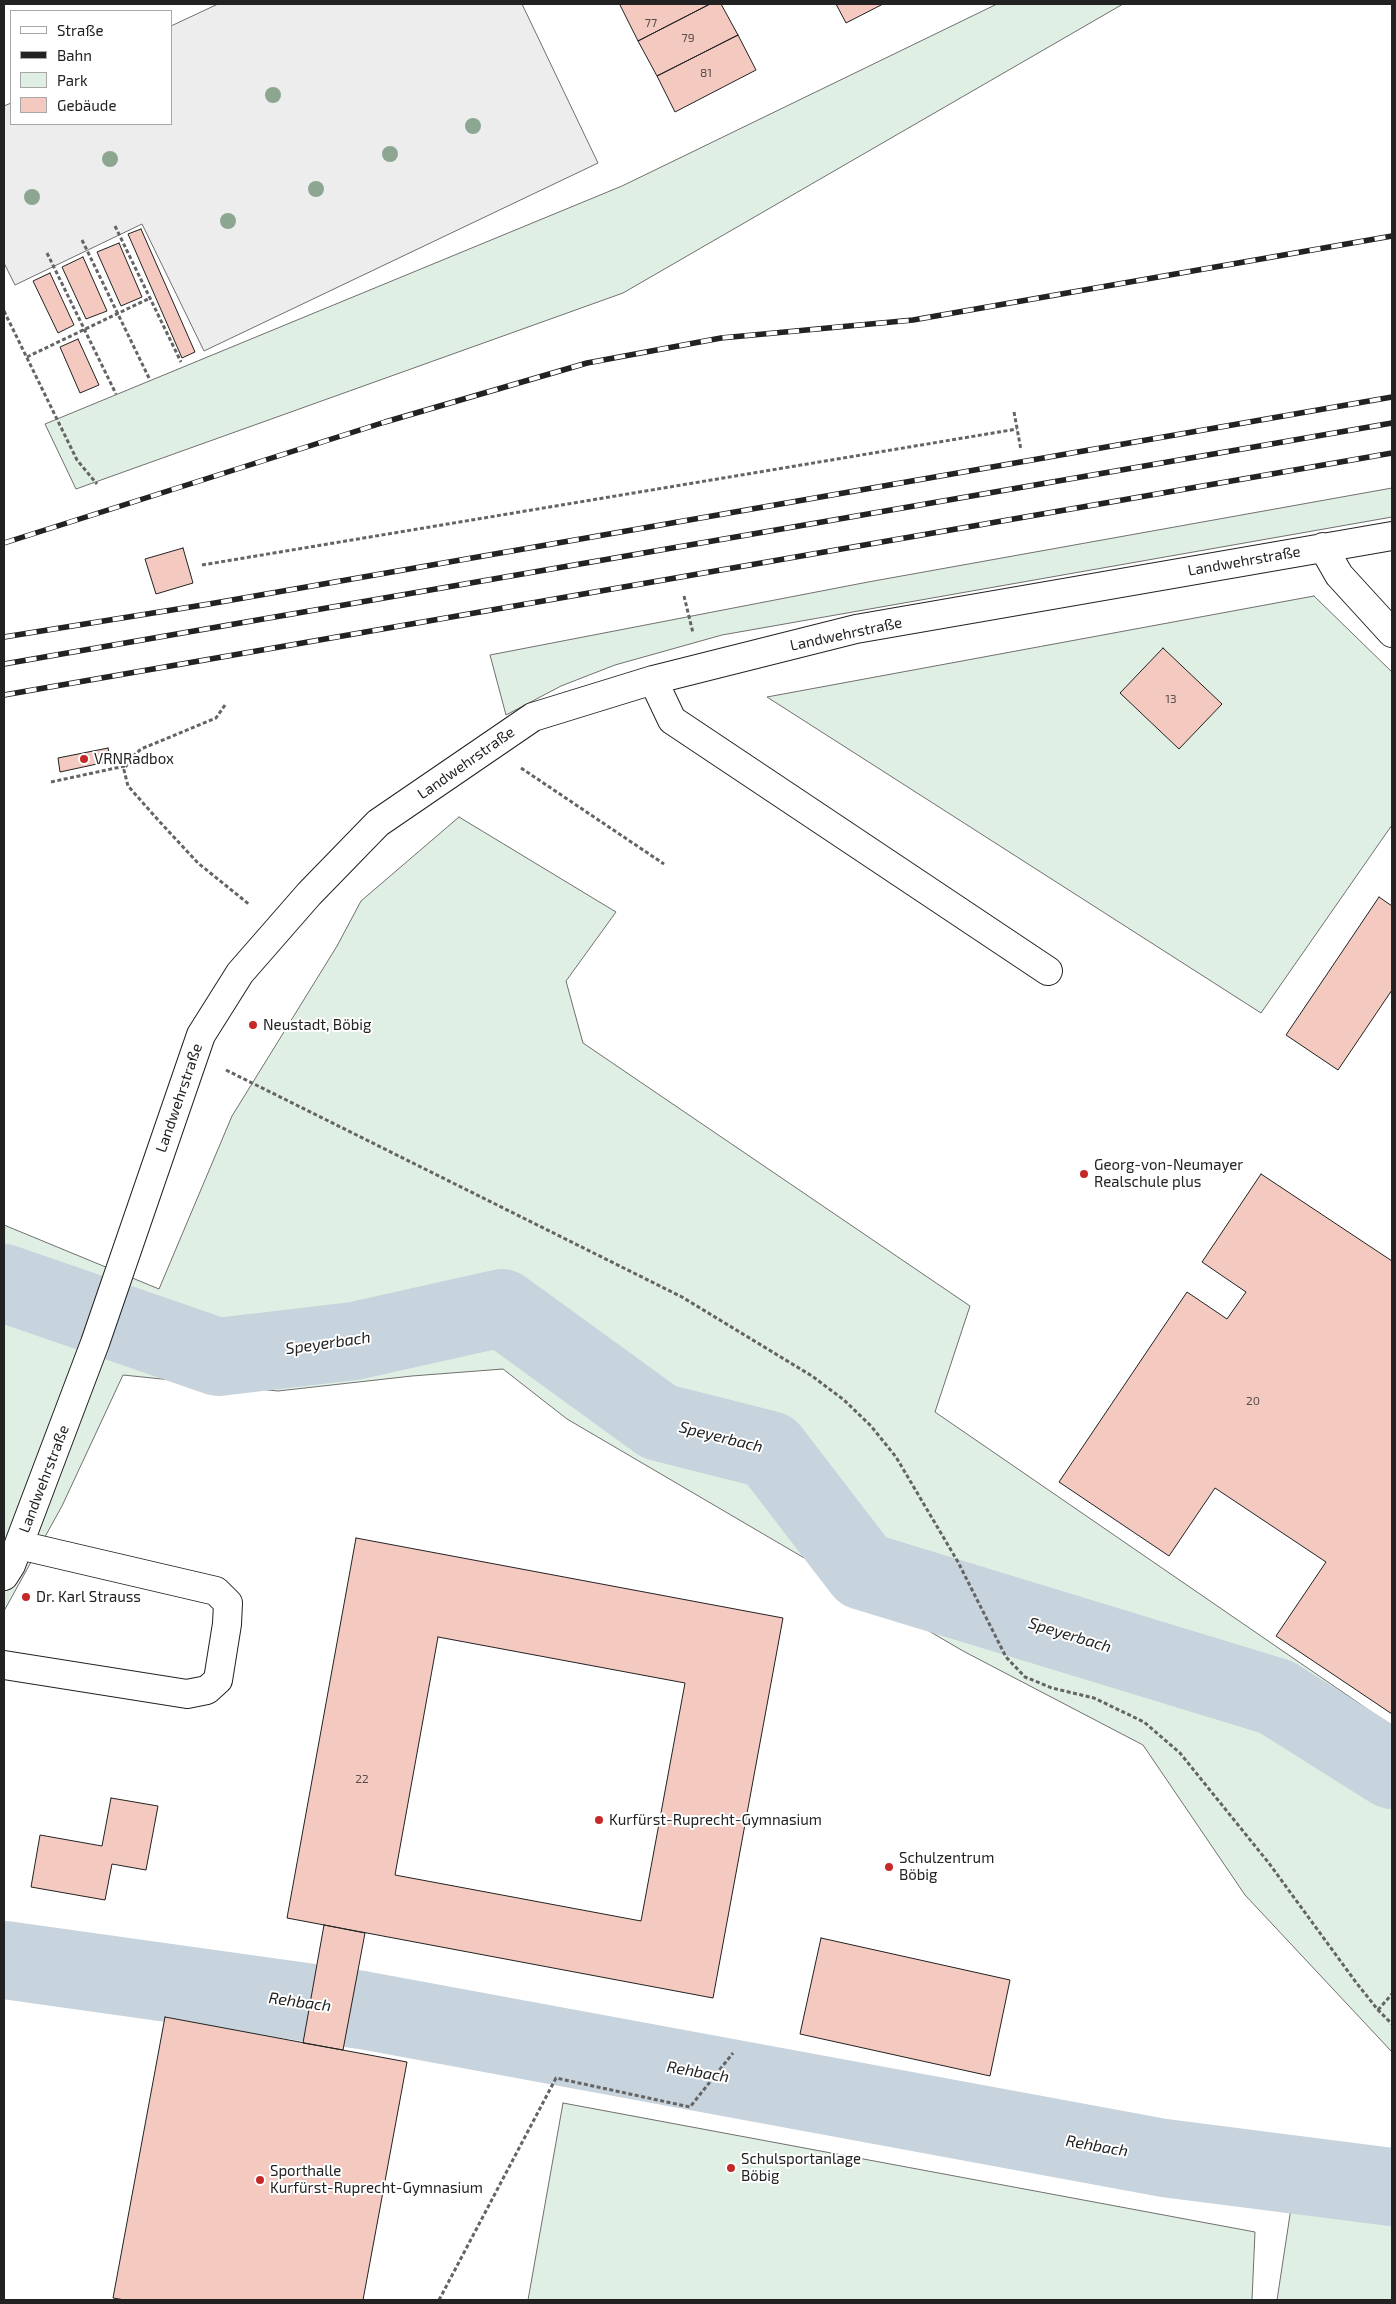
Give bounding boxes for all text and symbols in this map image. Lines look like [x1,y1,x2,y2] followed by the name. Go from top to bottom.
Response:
[10,10,172,125] legend
[645,16,657,30] house number: 77
[57,21,103,39] text: Straße
[681,31,695,45] house number: 79
[57,46,92,64] text: Bahn
[700,66,712,80] house number: 81
[57,71,88,89] text: Park
[57,96,116,114] text: Gebäude
[1186,542,1302,580] street label: Landwehrstraße
[788,613,904,655] street label: Landwehrstraße
[1165,692,1177,706] house number: 13
[414,723,518,803] street label: Landwehrstraße
[94,750,174,768] place label: VRNRadbox
[78,753,90,765] marker: VRNRadbox
[263,1016,371,1034] place label: Neustadt, Böbig
[247,1019,259,1031] marker: Neustadt, Böbig
[152,1041,206,1155] street label: Landwehrstraße
[1094,1156,1243,1191] place label: Georg-von-Neumayer Realschule plus
[1078,1168,1090,1180] marker: Georg-von-Neumayer Realschule plus
[284,1328,372,1358] water label: Speyerbach
[1246,1394,1260,1408] house number: 20
[677,1417,765,1457] water label: Speyerbach
[15,1423,73,1535] street label: Landwehrstraße
[36,1588,141,1606] place label: Dr. Karl Strauss
[20,1591,32,1603] marker: Dr. Karl Strauss
[1026,1613,1114,1657] water label: Speyerbach
[355,1772,369,1786] house number: 22
[609,1811,822,1829] place label: Kurfürst-Ruprecht-Gymnasium
[593,1814,605,1826] marker: Kurfürst-Ruprecht-Gymnasium
[899,1849,994,1884] place label: Schulzentrum Böbig
[883,1861,895,1873] marker: Schulzentrum Böbig
[267,1988,333,2016] water label: Rehbach
[665,2057,731,2087] water label: Rehbach
[1064,2131,1130,2161] water label: Rehbach
[741,2150,861,2185] place label: Schulsportanlage Böbig
[270,2162,483,2197] place label: Sporthalle Kurfürst-Ruprecht-Gymnasium
[725,2162,737,2174] marker: Schulsportanlage Böbig
[254,2174,266,2186] marker: Sporthalle Kurfürst-Ruprecht-Gymnasium

